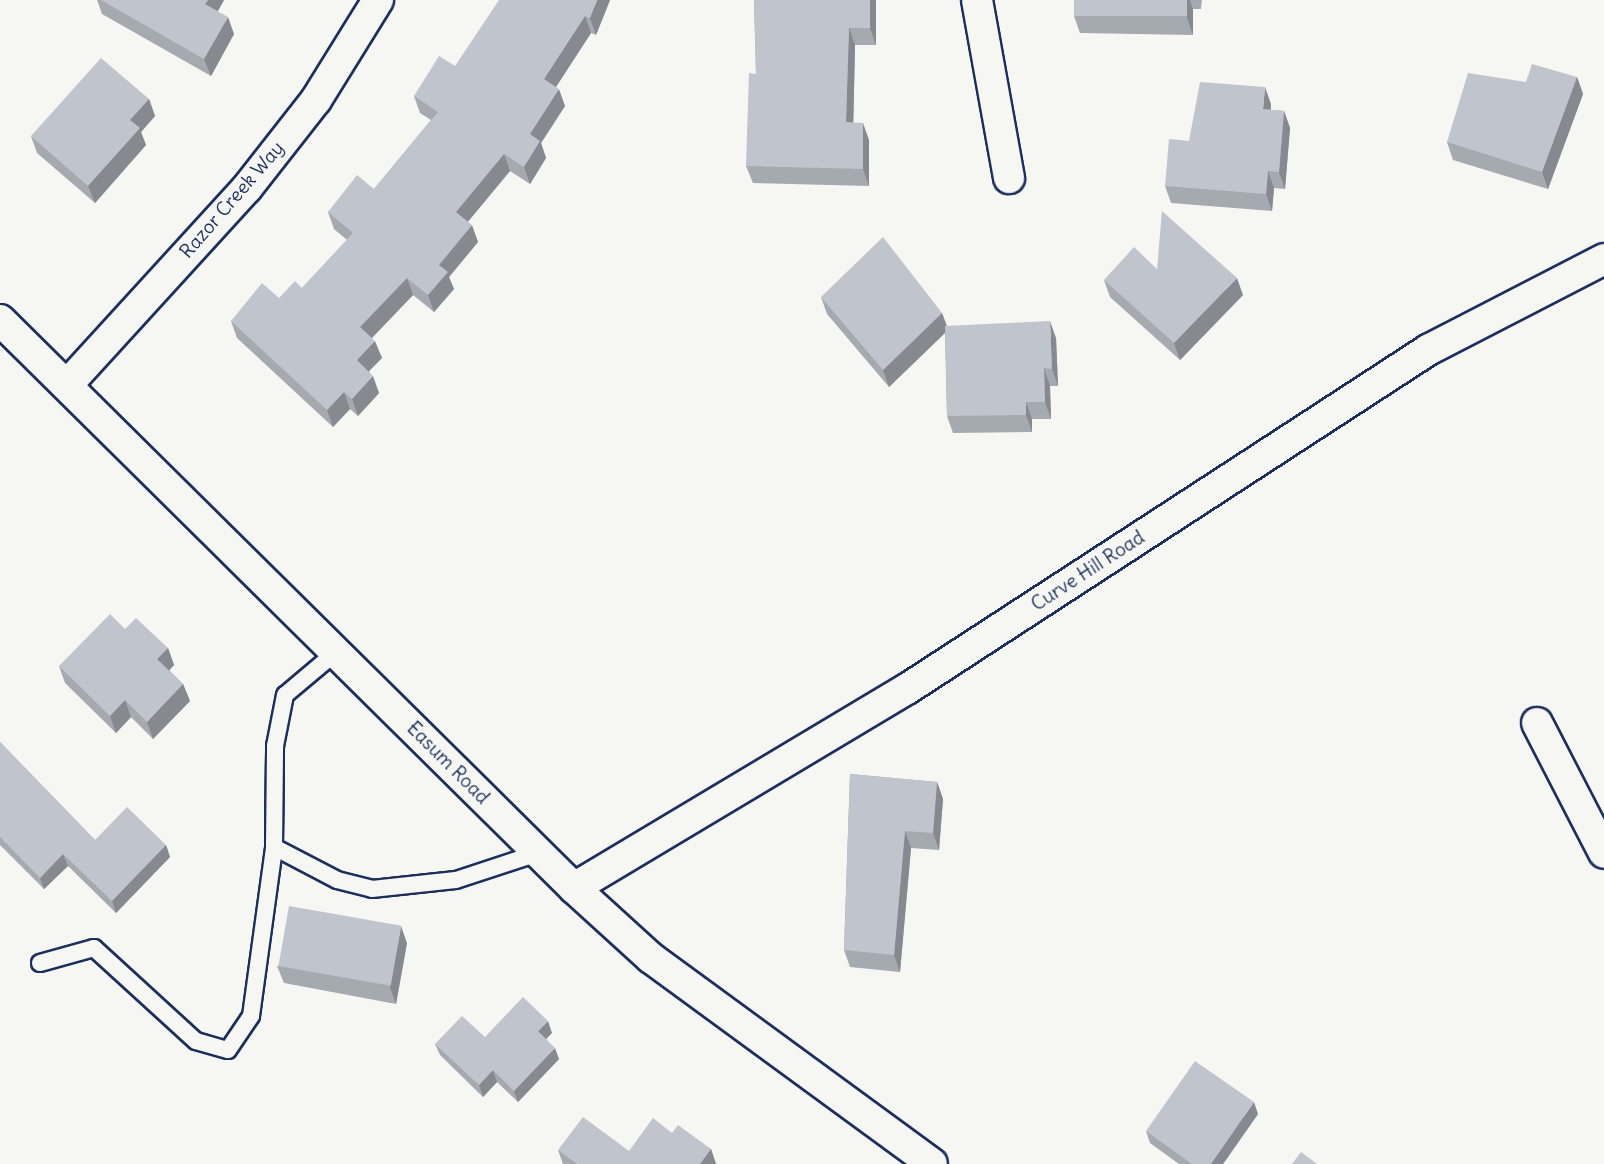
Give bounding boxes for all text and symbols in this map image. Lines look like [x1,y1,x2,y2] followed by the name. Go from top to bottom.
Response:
[175,137,289,263] street label: Razor Creek Way
[1027,526,1149,616] street label: Curve Hill Road
[402,717,494,809] street label: Easum Road

